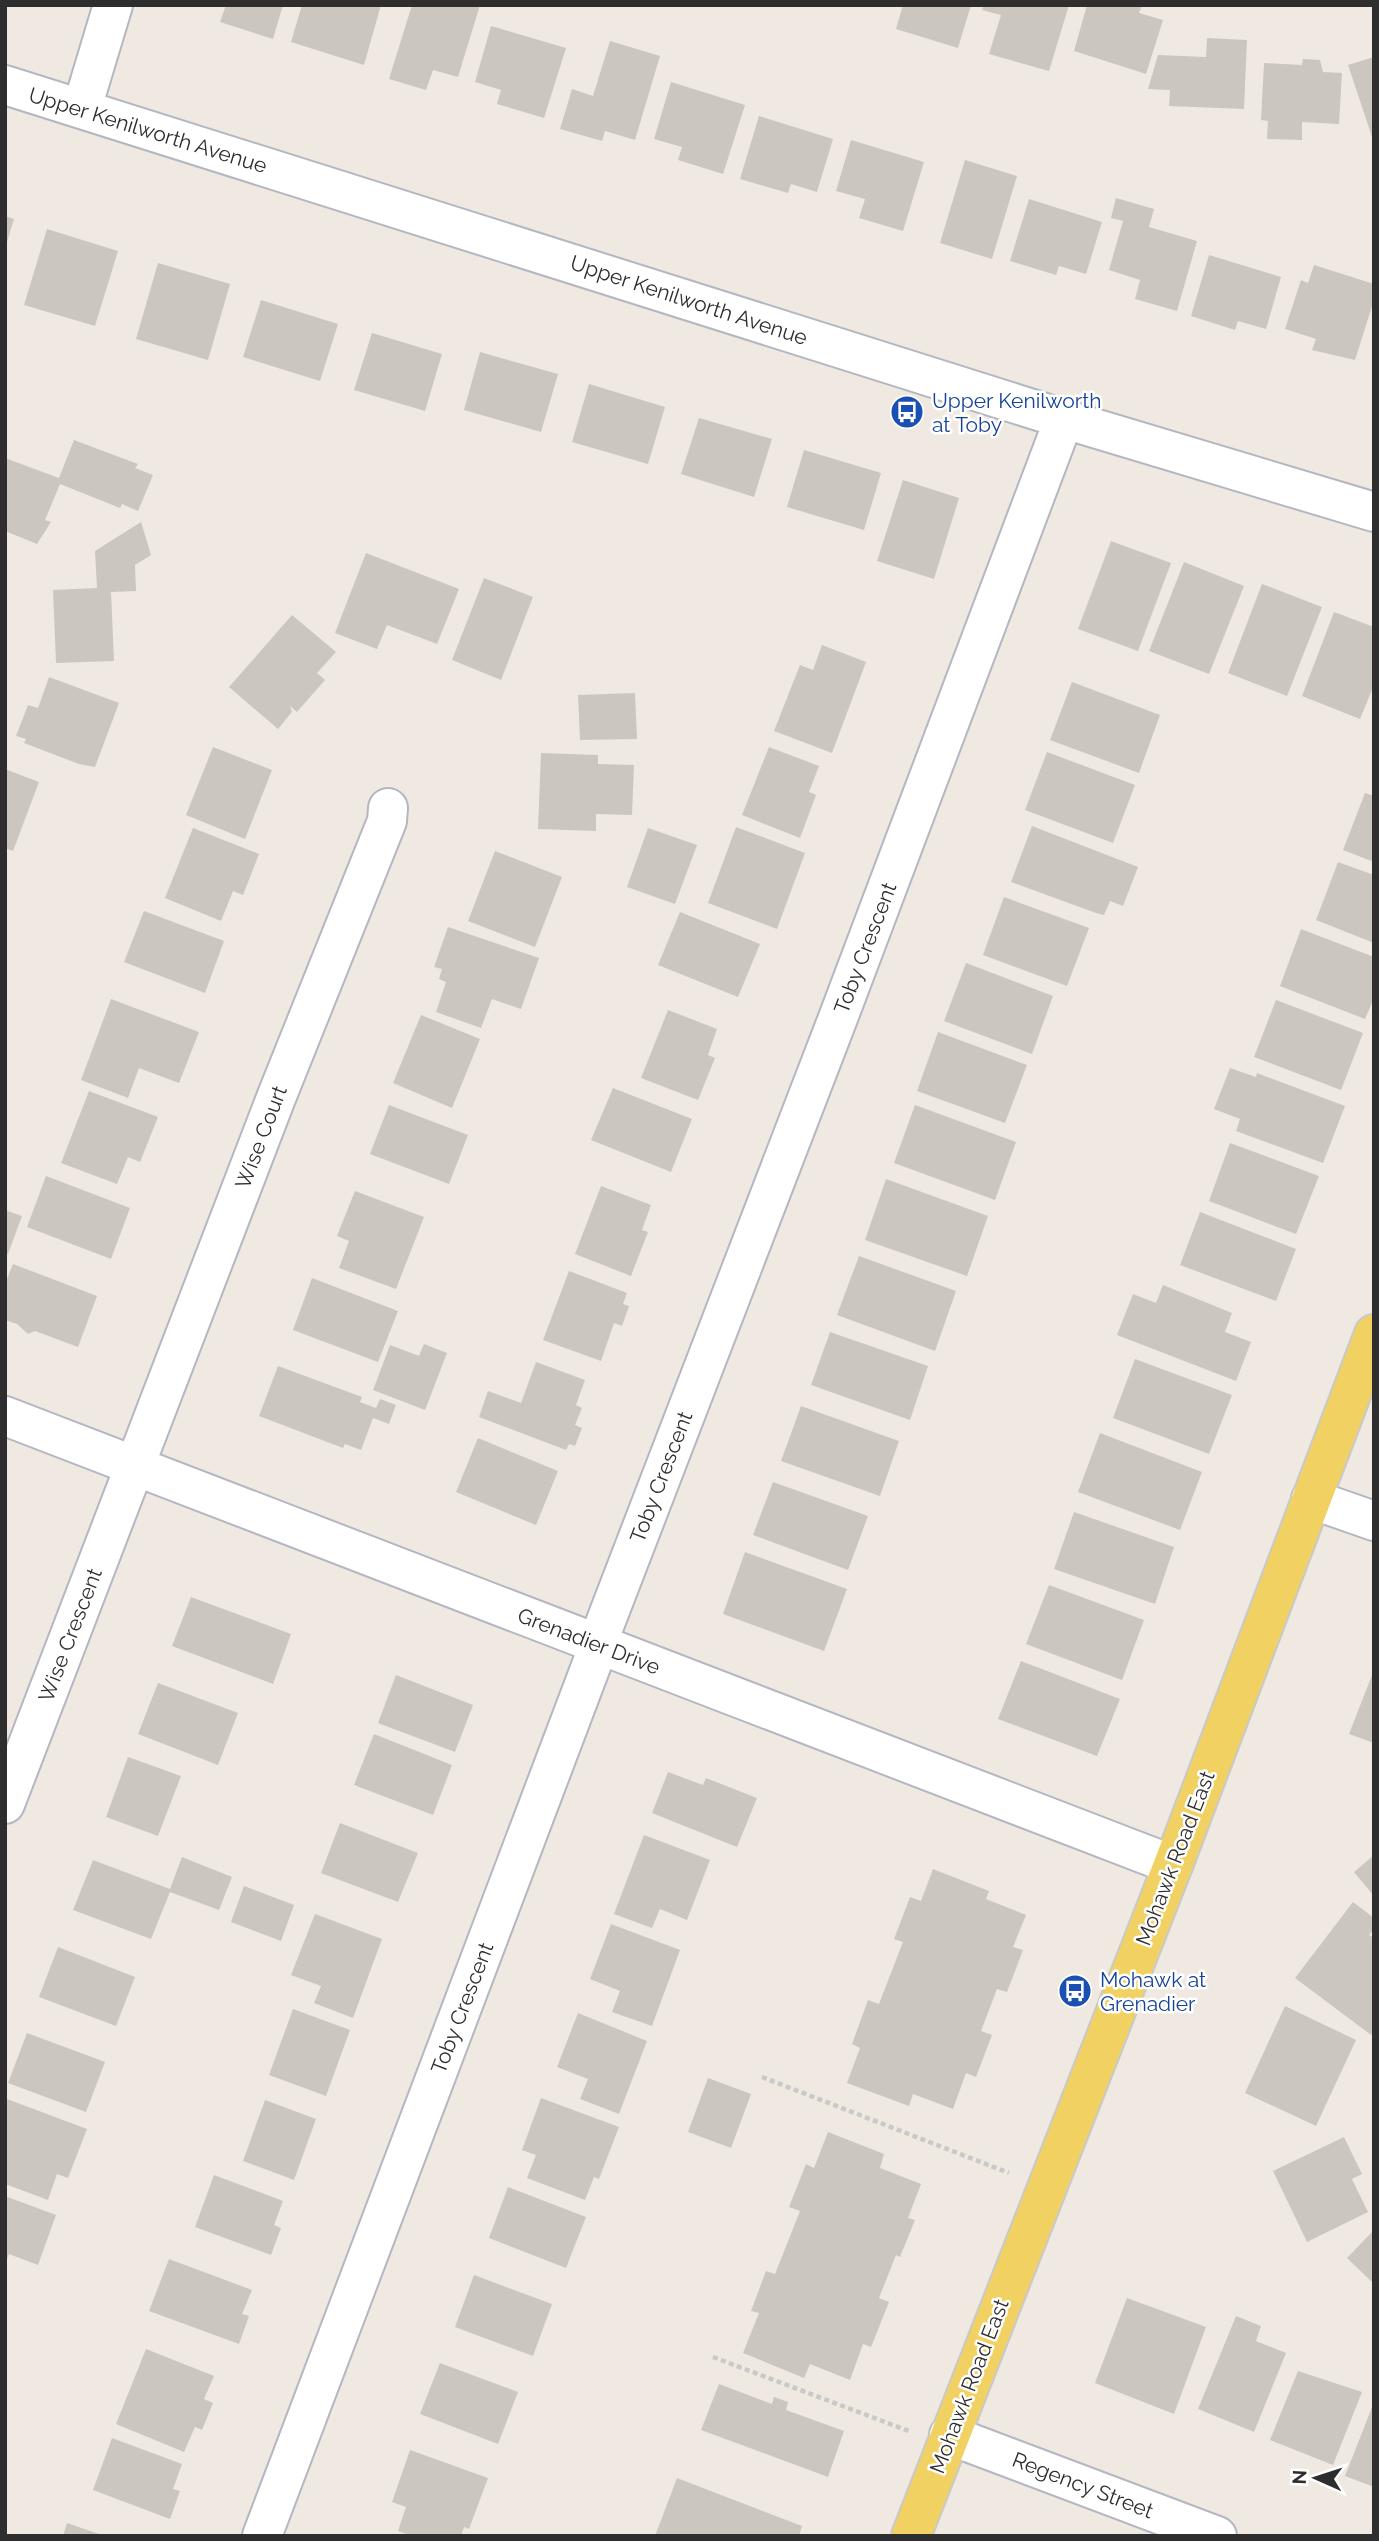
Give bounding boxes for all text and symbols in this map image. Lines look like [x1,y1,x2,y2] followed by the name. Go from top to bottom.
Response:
[26,82,270,178] street label: Upper Kenilworth Avenue
[567,250,811,350] street label: Upper Kenilworth Avenue
[932,388,1101,437] place label: Upper Kenilworth at Toby
[888,393,926,431] bus stop icon: Upper Kenilworth at Toby
[829,879,901,1017] street label: Toby Crescent
[230,1082,292,1192] street label: Wise Court
[625,1408,697,1546] street label: Toby Crescent
[33,1565,107,1705] street label: Wise Crescent
[514,1602,664,1680] street label: Grenadier Drive
[1130,1767,1220,1949] street label: Mohawk Road East
[426,1939,498,2077] street label: Toby Crescent
[1100,1967,1206,2016] place label: Mohawk at Grenadier
[1056,1972,1094,2010] bus stop icon: Mohawk at Grenadier
[924,2295,1014,2477] street label: Mohawk Road East
[1281,2443,1351,2513] north arrow
[1009,2447,1157,2523] street label: Regency Street
[1288,2469,1310,2485] text: N

